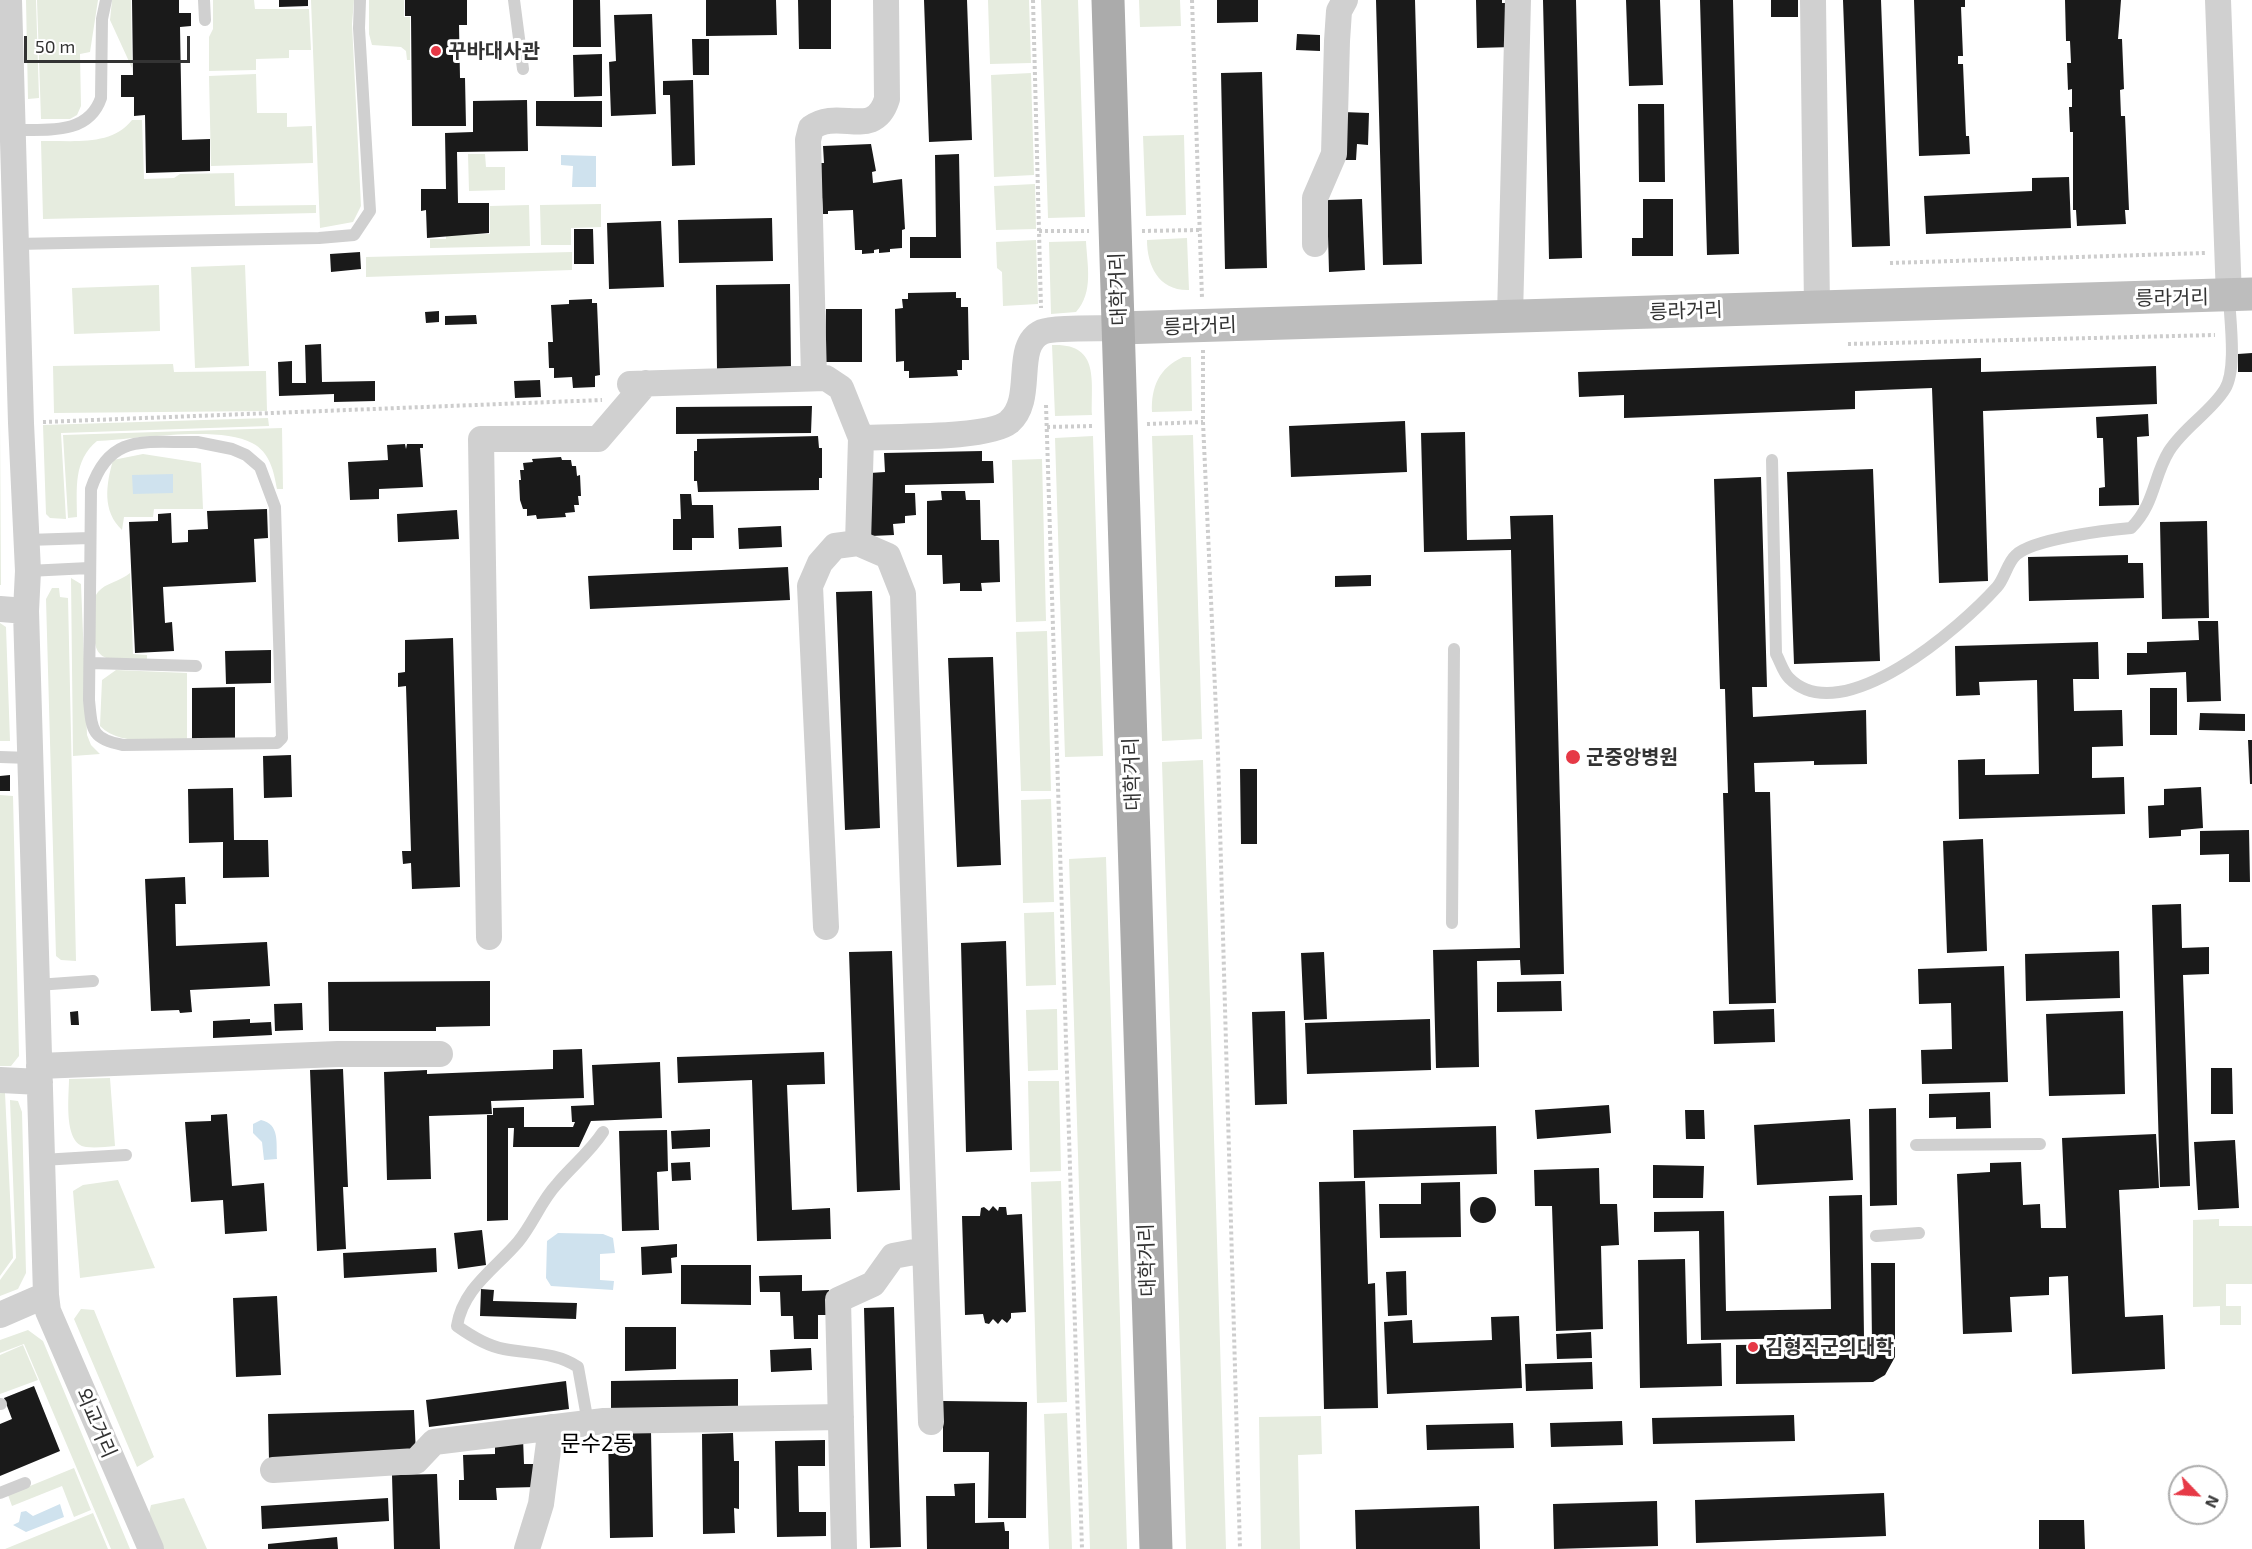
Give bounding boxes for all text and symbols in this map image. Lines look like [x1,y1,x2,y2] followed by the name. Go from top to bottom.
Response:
[27,24,194,62] scale bar
[35,35,75,57] text: 50 m
[448,39,540,63] place label: 꾸바대사관
[429,44,443,58] marker: 꾸바대사관
[1105,252,1131,326] street label: 대학거리
[2135,285,2209,311] street label: 릉라거리
[1649,298,1723,324] street label: 릉라거리
[1163,313,1237,339] street label: 릉라거리
[1119,737,1145,811] street label: 대학거리
[1586,745,1678,769] place label: 군중앙병원
[1564,748,1582,766] marker: 군중앙병원
[1134,1223,1160,1297] street label: 대학거리
[1765,1335,1894,1359] place label: 김형직군의대학
[1746,1340,1760,1354] marker: 김형직군의대학
[71,1384,121,1462] street label: 외교거리
[560,1431,634,1457] district label: 문수2동
[2168,1465,2228,1525] north arrow
[2202,1493,2224,1511] text: N

